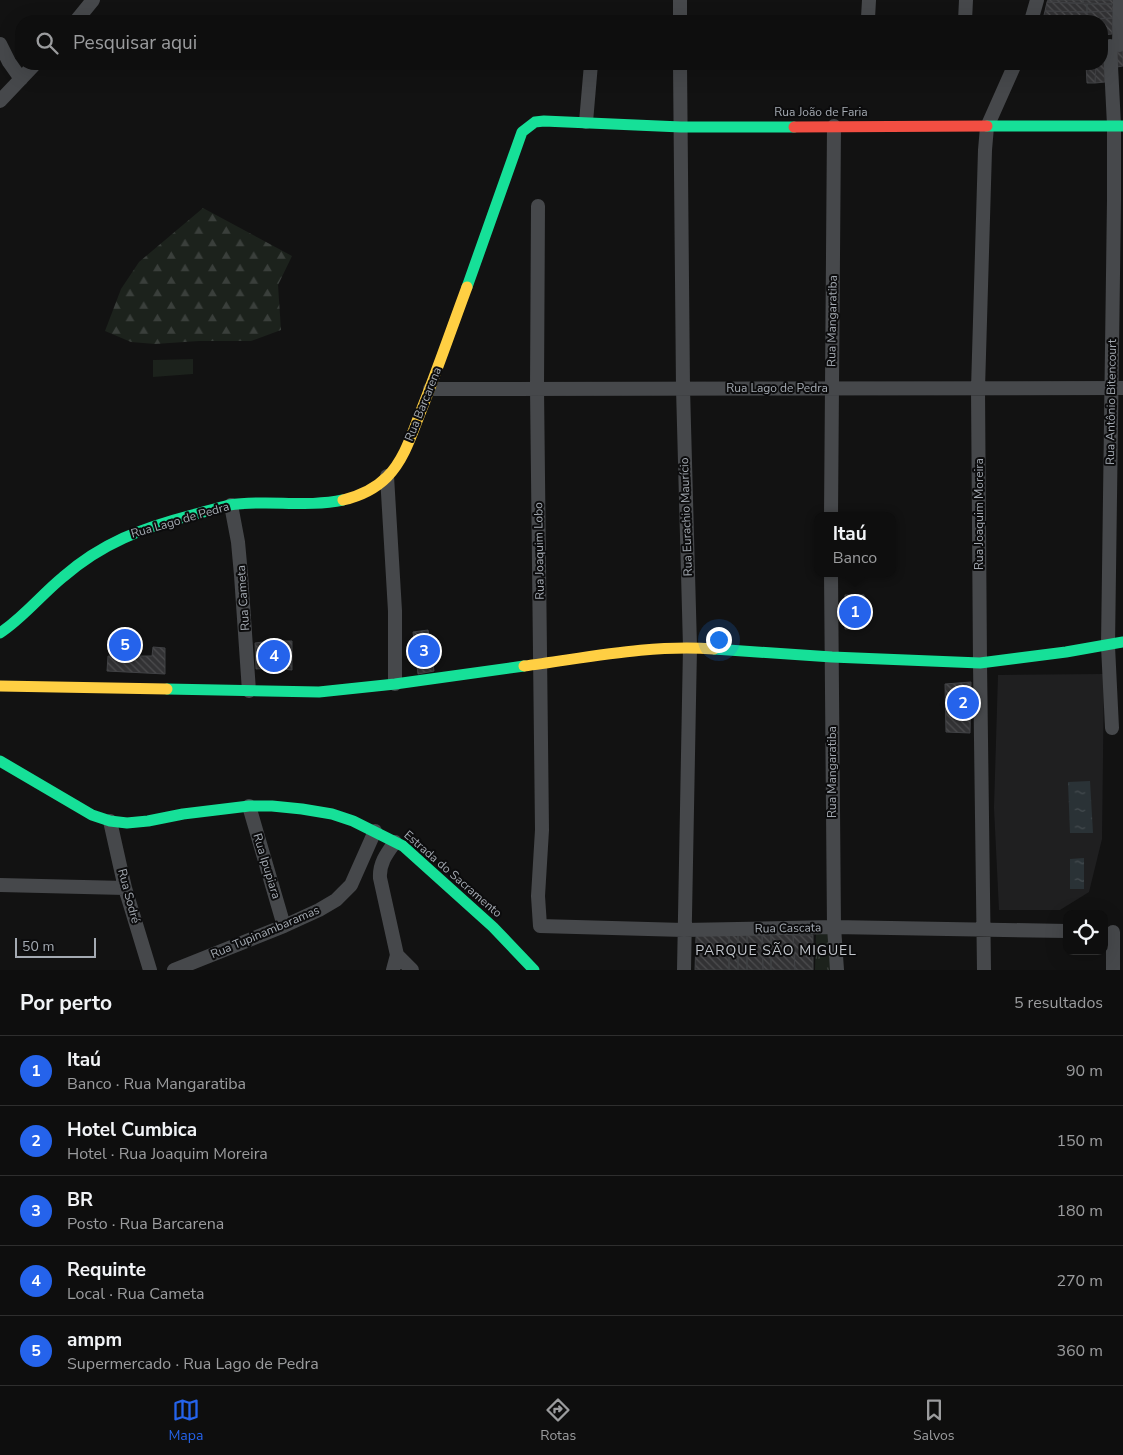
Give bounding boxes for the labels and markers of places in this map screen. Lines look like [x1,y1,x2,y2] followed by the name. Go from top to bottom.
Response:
[839,593,871,631] pin: 1
[109,626,141,664] pin: 5
[408,632,440,670] pin: 3
[258,637,290,675] pin: 4
[947,684,979,722] pin: 2

